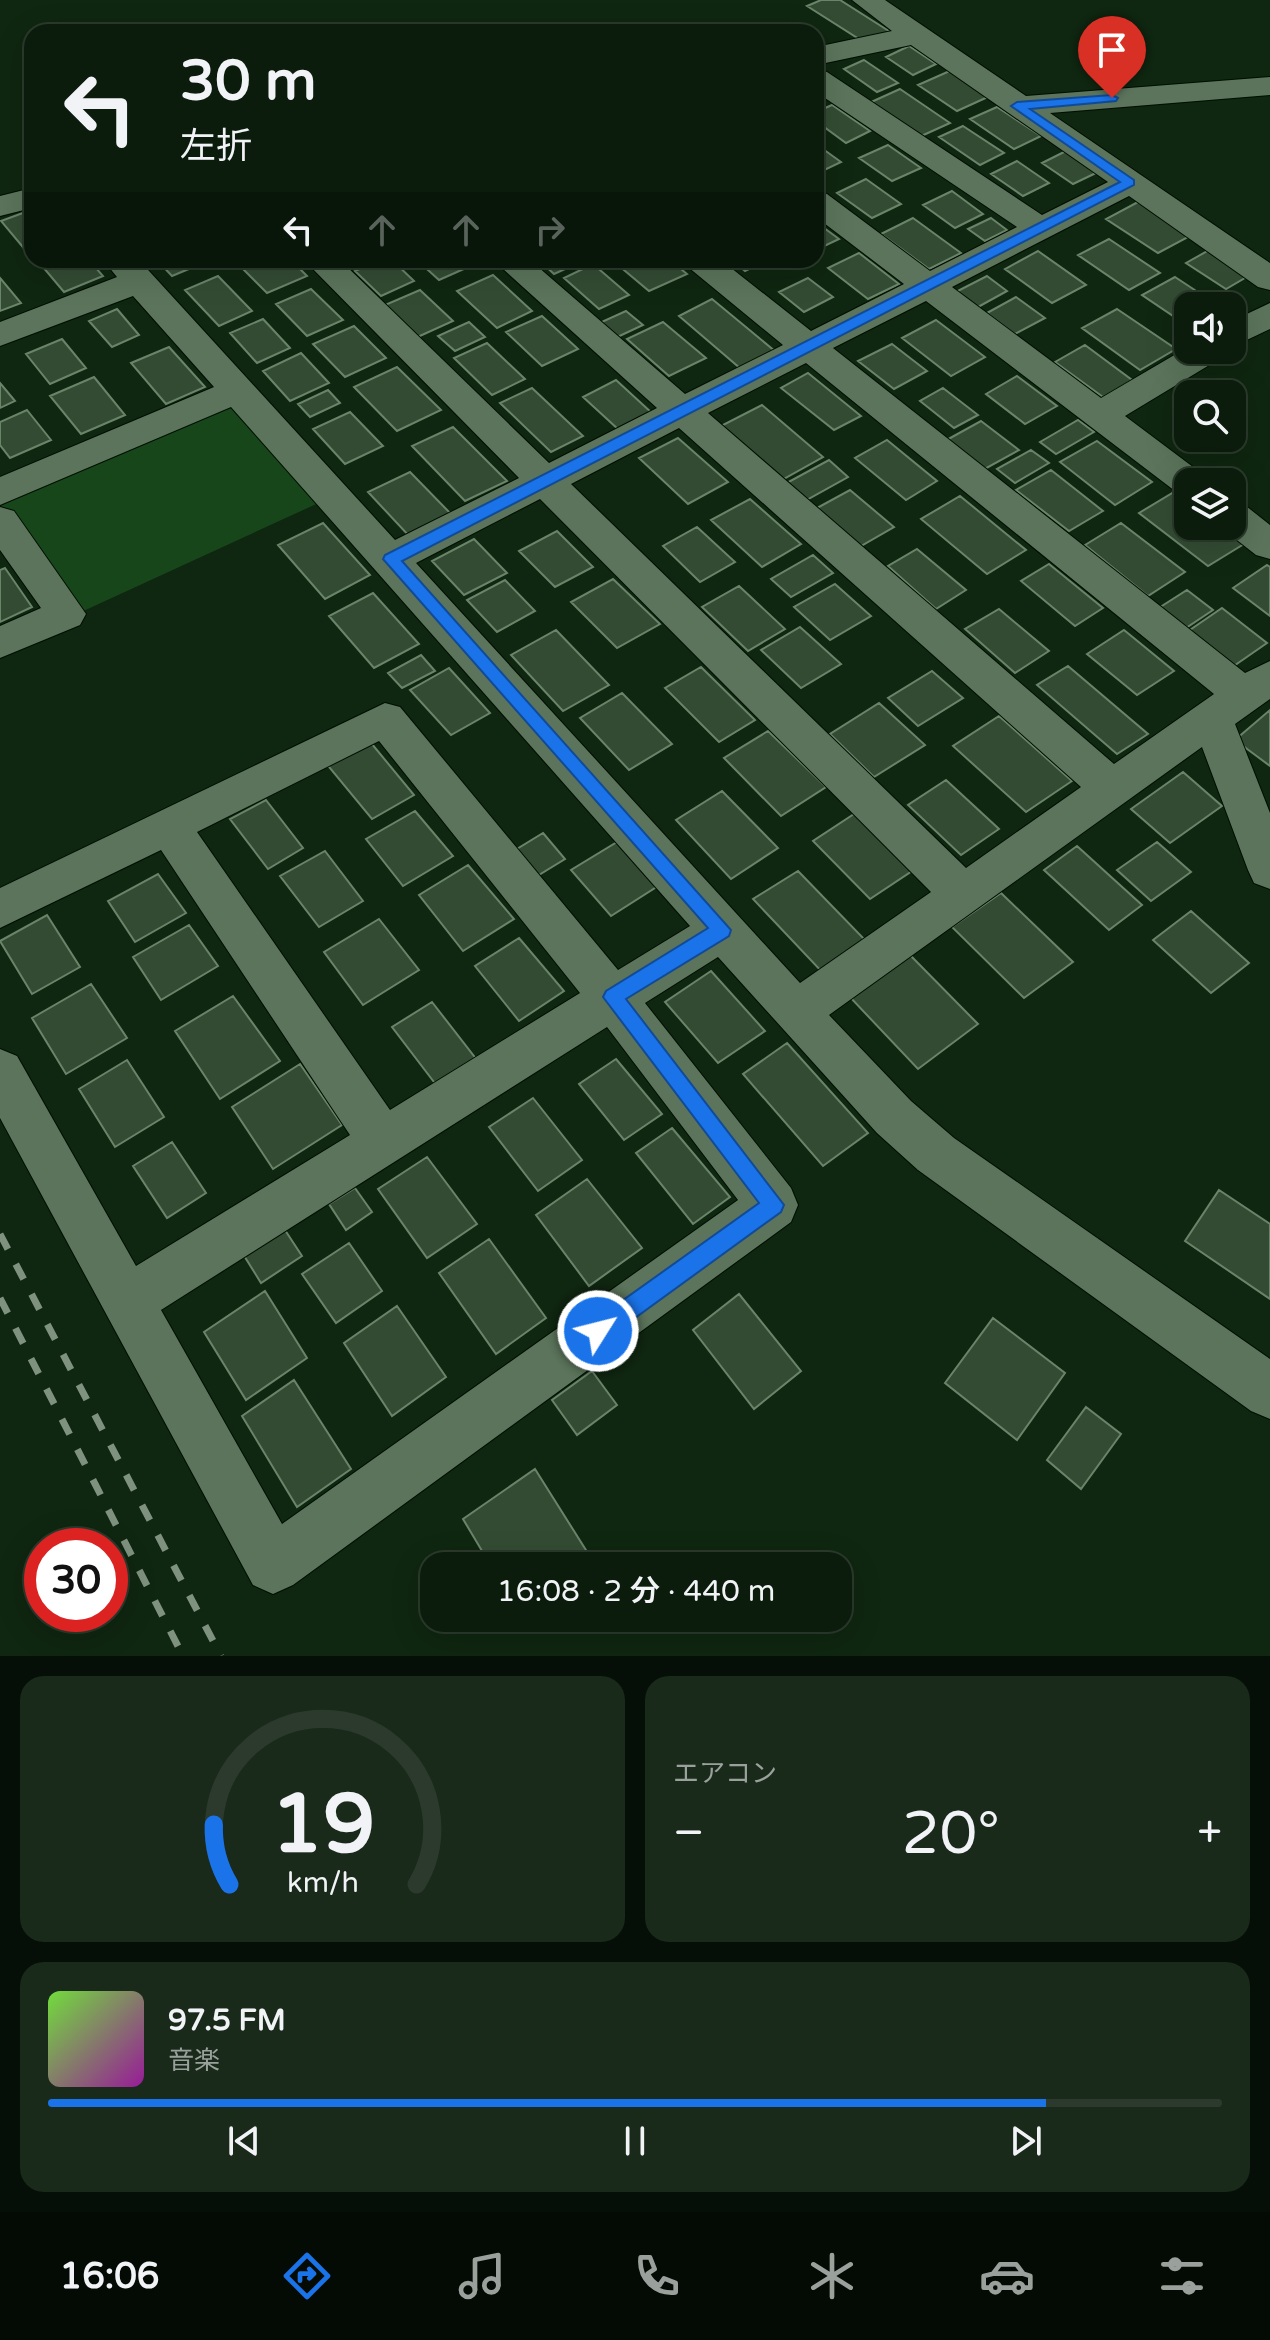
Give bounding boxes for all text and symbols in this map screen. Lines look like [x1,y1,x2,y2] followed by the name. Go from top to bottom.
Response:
[1078,16,1146,98] pin
[1090,28,1134,72] icon: arrive
[180,48,316,115] text: 30 m
[48,56,152,160] icon: left
[180,125,252,168] text: 左折
[276,208,320,252] icon: left
[360,208,404,252] icon: ahead
[444,208,488,252] icon: ahead
[528,208,572,252] icon: right
[1174,292,1246,540] map controls
[1174,292,1246,364] button: sound
[1174,380,1246,452] button: search
[1174,468,1246,540] button: layers
[556,1289,640,1373] position arrow
[24,1528,128,1632] speed limit sign: 30
[497,1573,775,1610] text: 16:08 · 2 分 · 440 m
[673,1758,777,1789] text: エアコン
[270,1775,375,1875] text: 19
[902,1798,1000,1870] text: 20°
[673,1807,704,1860] text: −
[1197,1807,1222,1860] text: +
[287,1866,358,1900] text: km/h
[168,2002,286,2039] text: 97.5 FM
[168,2045,220,2076] text: 音楽
[222,2119,266,2163] icon: previous
[613,2119,657,2163] icon: pause
[1004,2119,1048,2163] icon: next
[279,2248,335,2304] icon: directions
[454,2248,510,2304] icon: music
[629,2248,685,2304] icon: phone
[804,2248,860,2304] icon: climate
[979,2248,1035,2304] icon: car
[1154,2248,1210,2304] icon: filters
[60,2255,159,2298] text: 16:06

